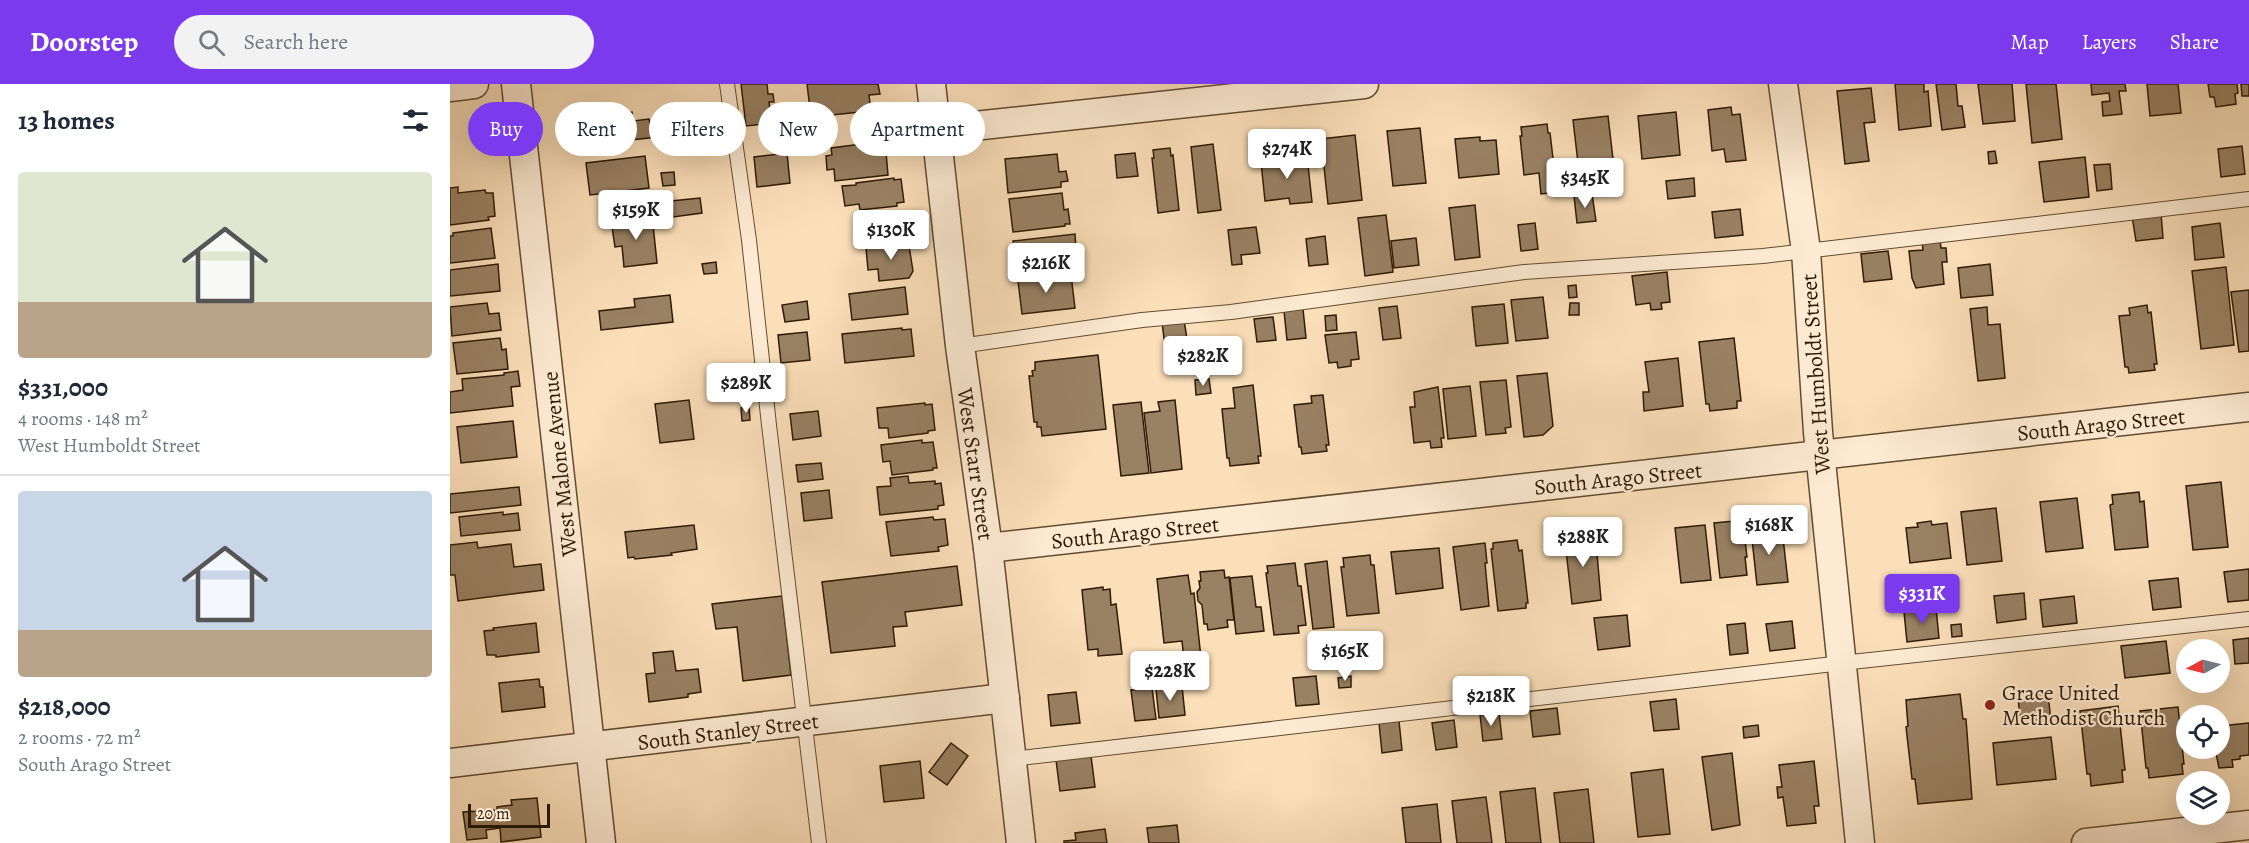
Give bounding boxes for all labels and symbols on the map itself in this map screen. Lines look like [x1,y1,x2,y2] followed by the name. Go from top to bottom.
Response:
[1245,129,1329,180] pin: $274K
[1543,158,1627,209] pin: $345K
[594,190,678,241] pin: $159K
[849,210,933,261] pin: $130K
[1004,243,1088,294] pin: $216K
[1794,273,1838,476] street label: West Humboldt Street
[1161,336,1245,387] pin: $282K
[704,363,788,414] pin: $289K
[535,370,585,559] street label: West Malone Avenue
[949,385,1001,542] street label: West Starr Street
[2016,401,2187,449] street label: South Arago Street
[1533,455,1704,503] street label: South Arago Street
[1727,505,1811,556] pin: $168K
[1050,509,1221,557] street label: South Arago Street
[1541,517,1625,568] pin: $288K
[1880,574,1964,625] pin: $331K
[1303,631,1387,682] pin: $165K
[2176,639,2230,693] north arrow
[1128,651,1212,702] pin: $228K
[1449,676,1533,727] pin: $218K
[2002,678,2165,733] place label: Grace United Methodist Church
[1983,698,1997,712] marker: Grace United Methodist Church
[636,706,820,758] street label: South Stanley Street
[468,801,550,828] scale bar

